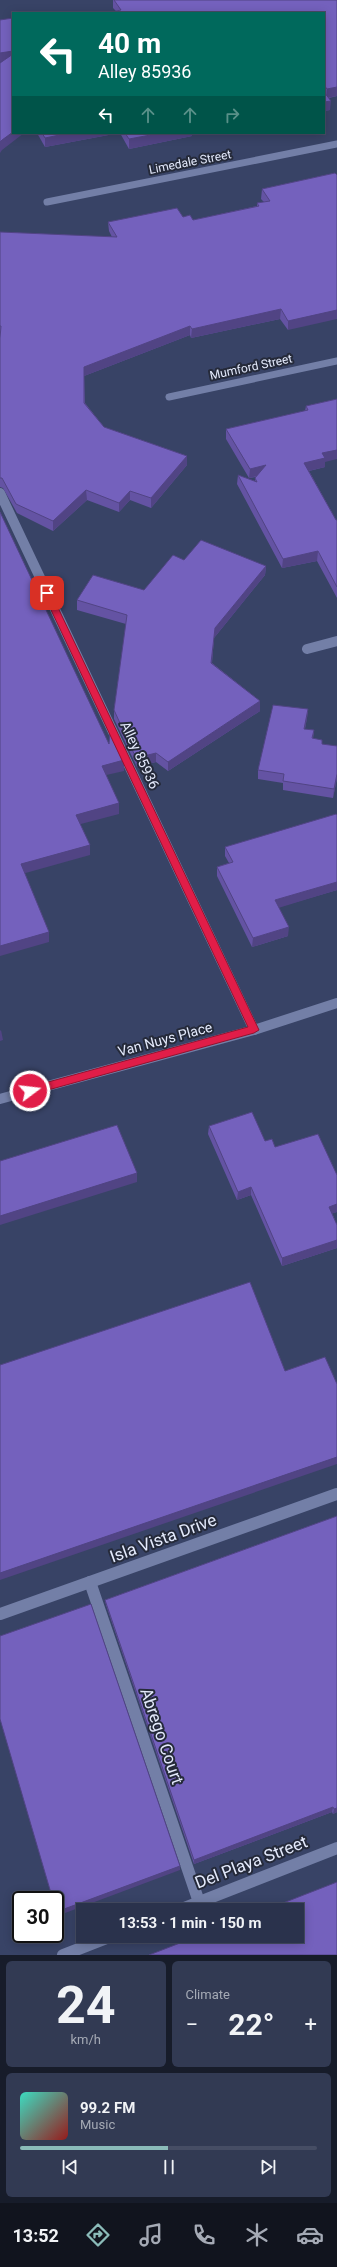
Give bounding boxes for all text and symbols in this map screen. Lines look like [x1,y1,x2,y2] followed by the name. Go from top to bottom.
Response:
[98,27,161,60] text: 40 m
[32,28,84,80] icon: left
[98,61,192,82] text: Alley 85936
[95,104,117,126] icon: left
[137,104,159,126] icon: ahead
[179,104,201,126] icon: ahead
[221,104,243,126] icon: right
[148,147,232,177] street label: Limedale Street
[208,351,294,383] street label: Mumford Street
[30,576,64,610] pin
[36,582,58,604] icon: arrive
[117,719,163,791] street label: Alley 85936
[116,1019,214,1059] street label: Van Nuys Place
[9,1070,51,1112] position arrow
[107,1509,219,1567] street label: Isla Vista Drive
[136,1685,188,1787] street label: Abrego Court
[192,1831,310,1893] street label: Del Playa Street
[12,1891,64,1943] speed limit sign: 30
[119,1914,261,1932] text: 13:53 · 1 min · 150 m
[56,1975,116,2036] text: 24
[186,1987,230,2002] text: Climate
[228,2007,274,2042] text: 22°
[186,2012,198,2037] text: −
[305,2012,317,2037] text: +
[70,2032,101,2047] text: km/h
[80,2099,135,2117] text: 99.2 FM
[80,2117,115,2132] text: Music
[59,2156,81,2178] icon: previous
[158,2156,180,2178] icon: pause
[257,2156,279,2178] icon: next
[84,2221,112,2249] icon: directions
[137,2221,165,2249] icon: music
[190,2221,218,2249] icon: phone
[243,2221,271,2249] icon: climate
[296,2221,324,2249] icon: car
[13,2225,59,2246] text: 13:52

